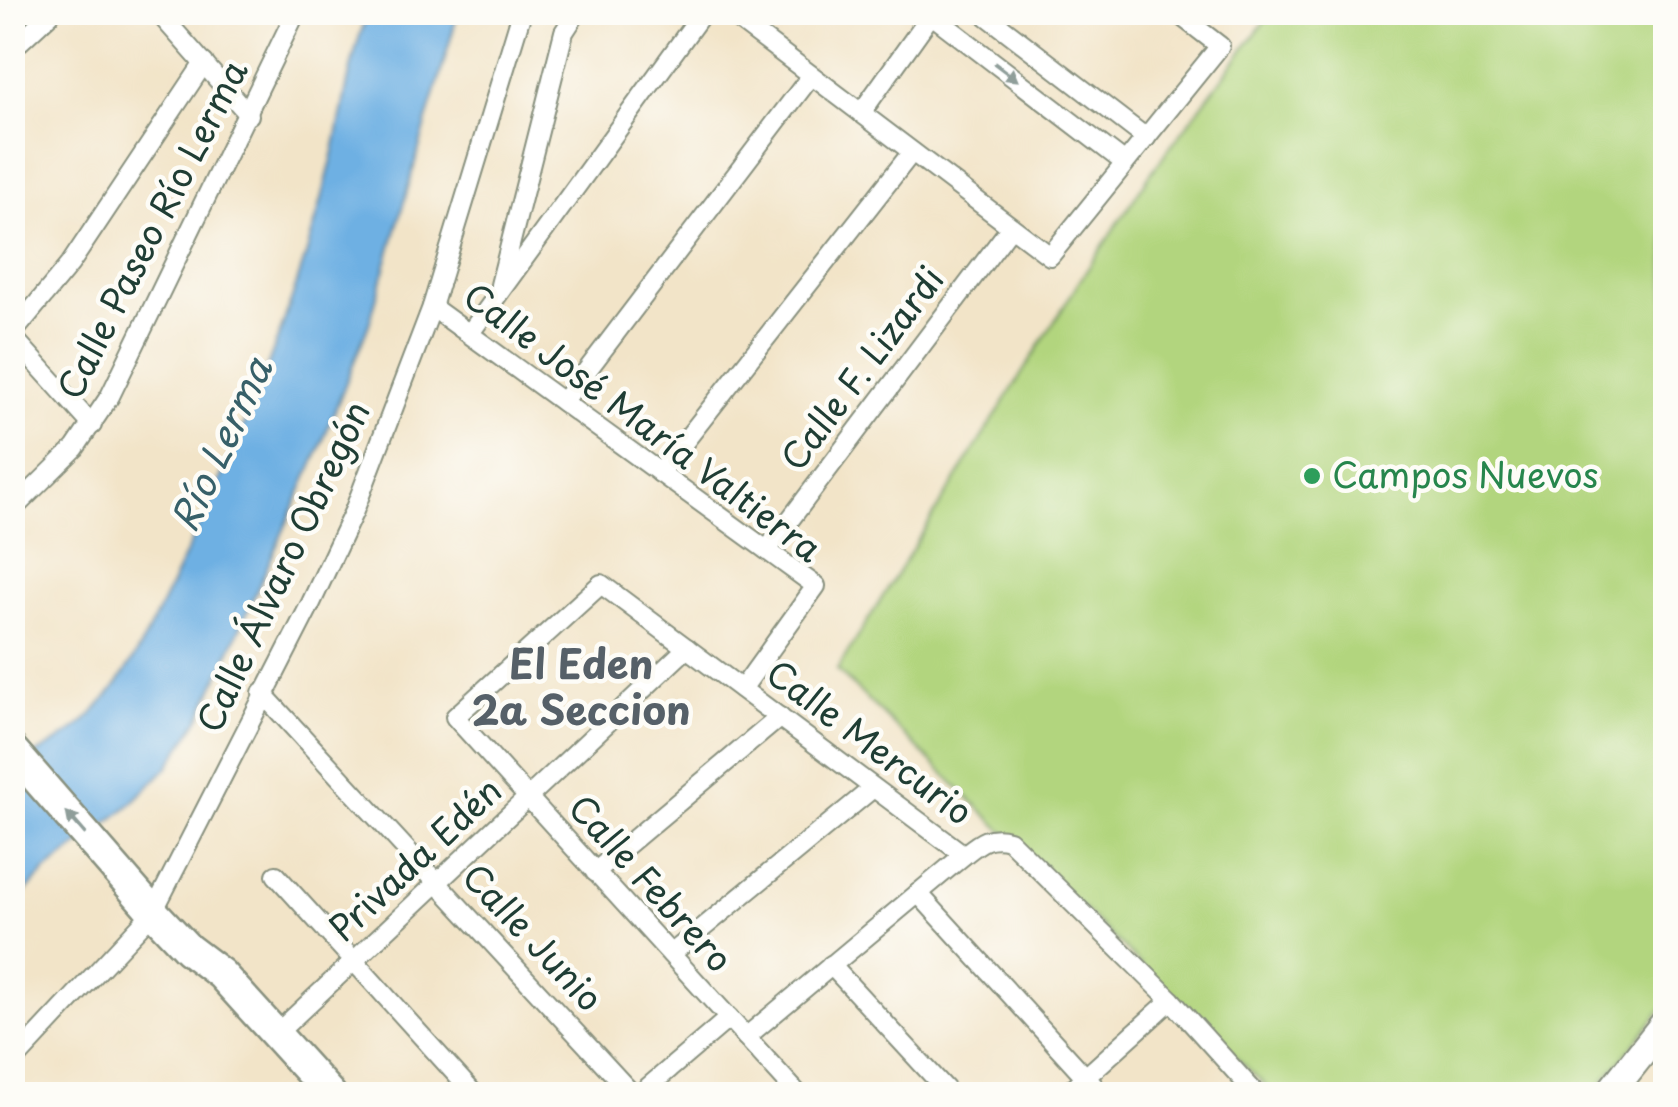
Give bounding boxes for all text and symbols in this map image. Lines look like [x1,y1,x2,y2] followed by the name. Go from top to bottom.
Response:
[42,50,259,408] street label: Calle Paseo Río Lerma
[993,61,1019,81] one-way arrow
[767,254,955,481] street label: Calle F. Lizardi
[453,269,834,573] street label: Calle José María Valtierra
[155,347,285,540] water label: Río Lerma
[182,392,382,740] street label: Calle Álvaro Obregón
[1332,447,1599,500] place label: Campos Nuevos
[1301,465,1323,487] marker: Campos Nuevos
[471,632,691,739] district label: El Eden 2a Seccion
[756,646,985,836] street label: Calle Mercurio
[316,764,513,952] street label: Privada Edén
[557,782,746,983] street label: Calle Febrero
[66,811,88,836] one-way arrow
[451,850,616,1022] street label: Calle Junio

